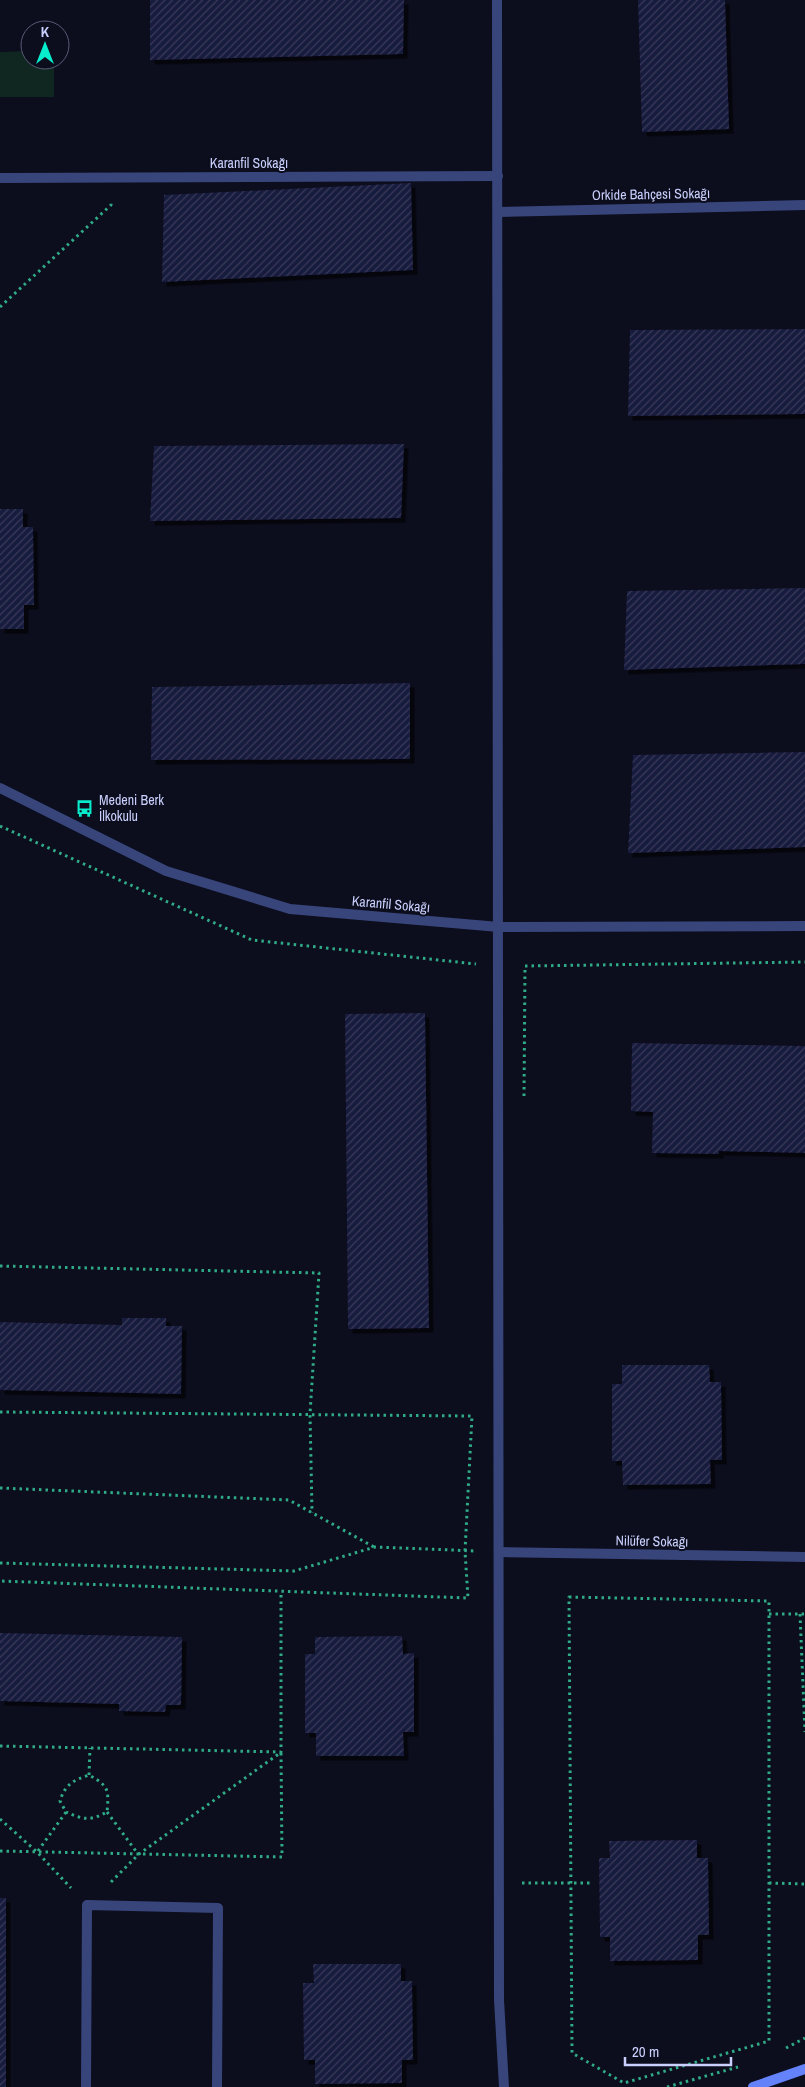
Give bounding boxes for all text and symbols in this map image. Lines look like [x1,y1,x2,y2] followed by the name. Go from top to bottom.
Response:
[20,20,70,70] north arrow
[41,23,50,41] text: K
[210,154,288,172] street label: Karanfil Sokağı
[592,184,710,204] street label: Orkide Bahçesi Sokağı
[99,791,164,825] place label: Medeni Berk İlkokulu
[75,798,95,818] bus stop icon: Medeni Berk İlkokulu
[351,892,431,916] street label: Karanfil Sokağı
[615,1531,689,1551] street label: Nilüfer Sokağı
[625,2034,731,2066] scale bar
[632,2041,659,2062] text: 20 m

